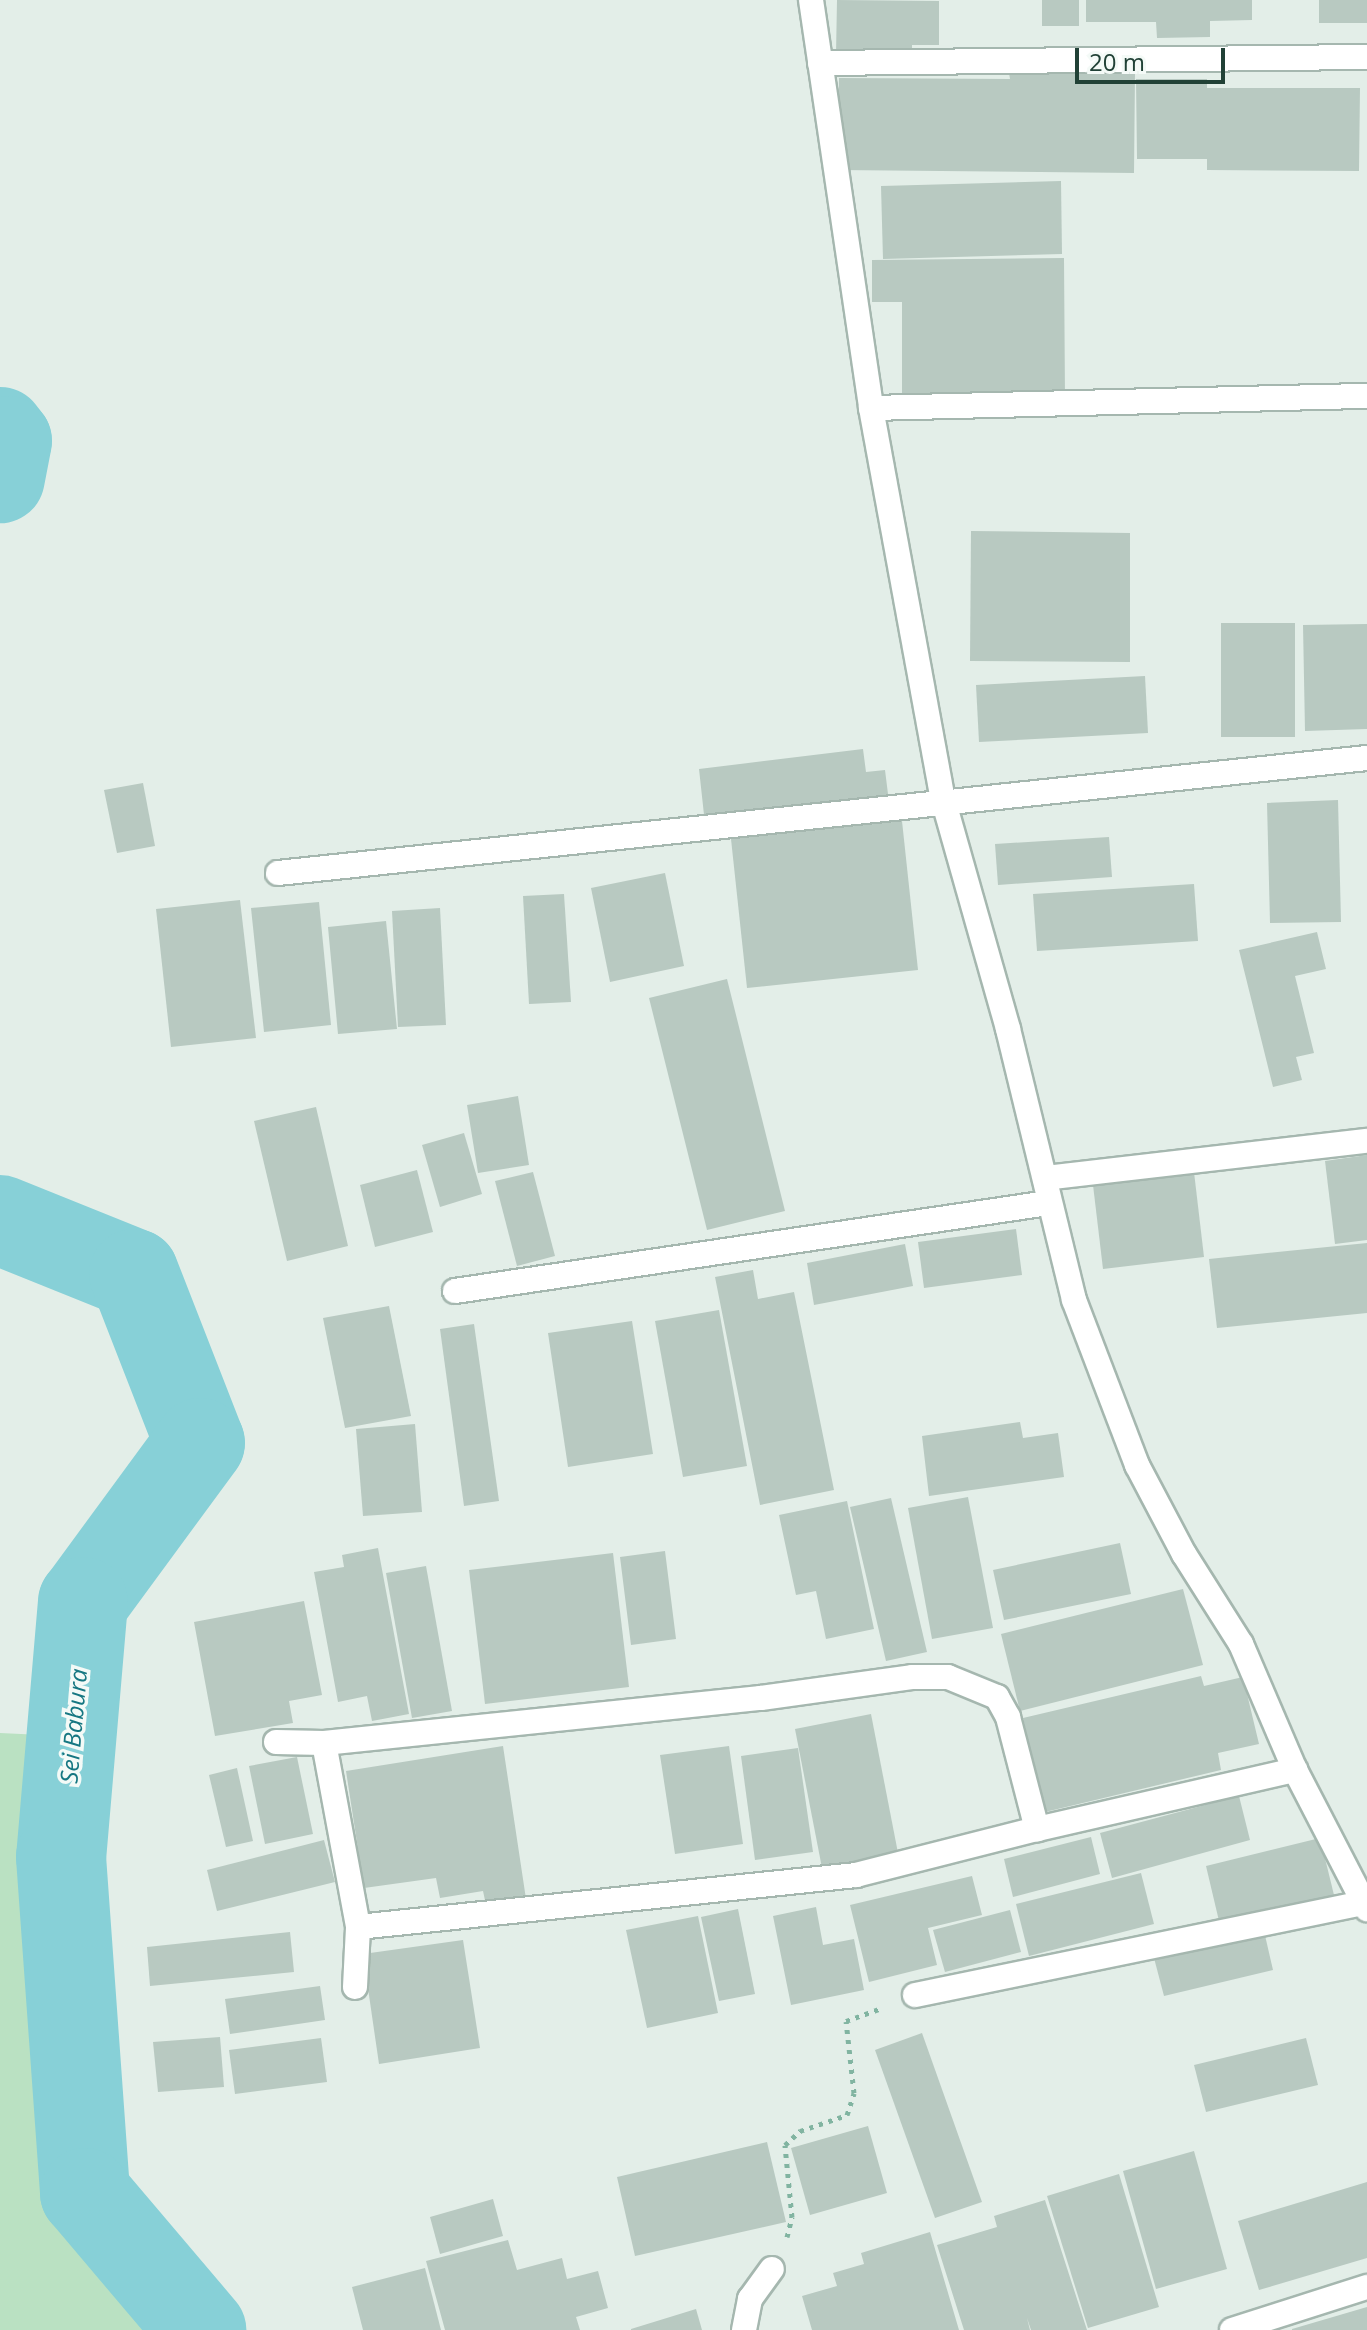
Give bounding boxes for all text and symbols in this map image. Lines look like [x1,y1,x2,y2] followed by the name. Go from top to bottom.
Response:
[1079,32,1229,82] scale bar
[1089,45,1145,78] text: 20 m
[54,1667,92,1785] water label: Sei Babura

